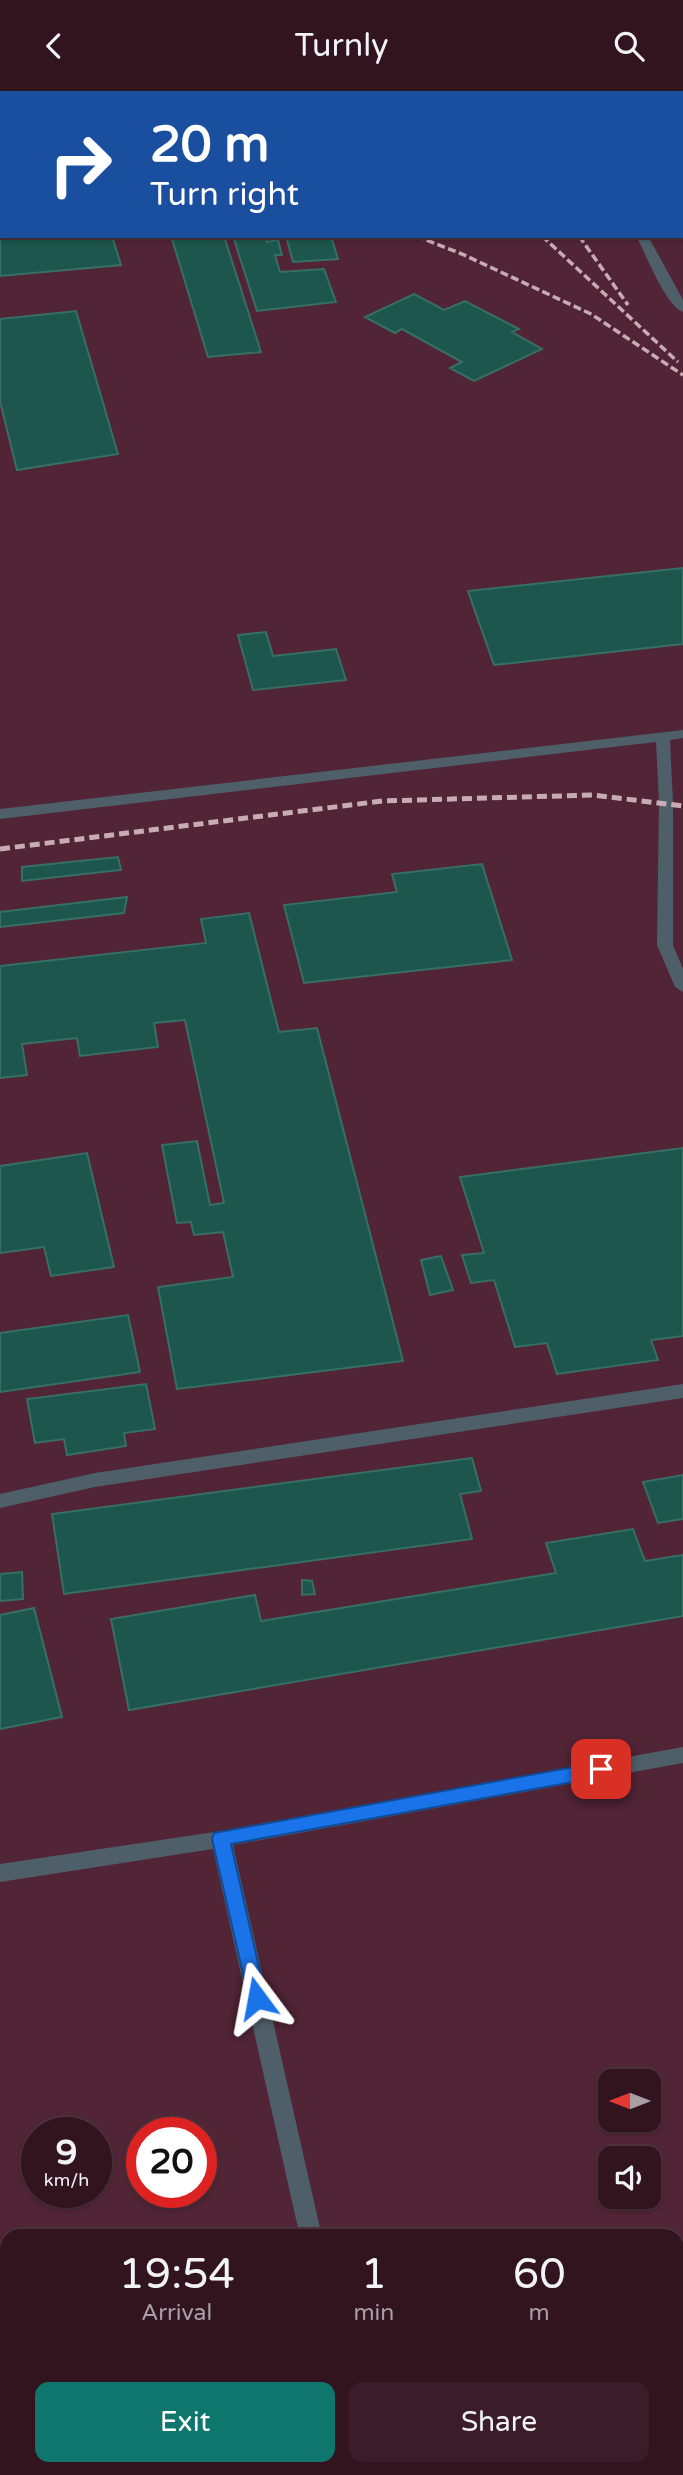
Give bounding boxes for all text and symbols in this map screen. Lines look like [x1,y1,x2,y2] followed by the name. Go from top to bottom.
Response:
[35,27,73,65] icon: back
[295,27,388,65] text: Turnly
[610,27,648,65] icon: search
[150,116,269,175] text: 20 m
[35,119,126,210] icon: right
[150,176,299,214] text: Turn right
[571,1739,631,1799] pin
[582,1750,620,1788] icon: arrive
[220,1961,294,2035] position arrow
[598,2069,662,2131] north arrow
[598,2069,661,2209] map controls
[126,2117,217,2208] speed limit sign: 20
[56,2132,77,2174] text: 9
[598,2146,661,2209] button: sound
[44,2169,89,2191] text: km/h
[118,2249,235,2300] text: 19:54
[361,2249,387,2300] text: 1
[513,2249,566,2300] text: 60
[141,2299,212,2327] text: Arrival
[353,2299,394,2327] text: min
[529,2299,550,2327] text: m
[35,2382,335,2462] button: Exit
[349,2382,649,2462] button: Share

